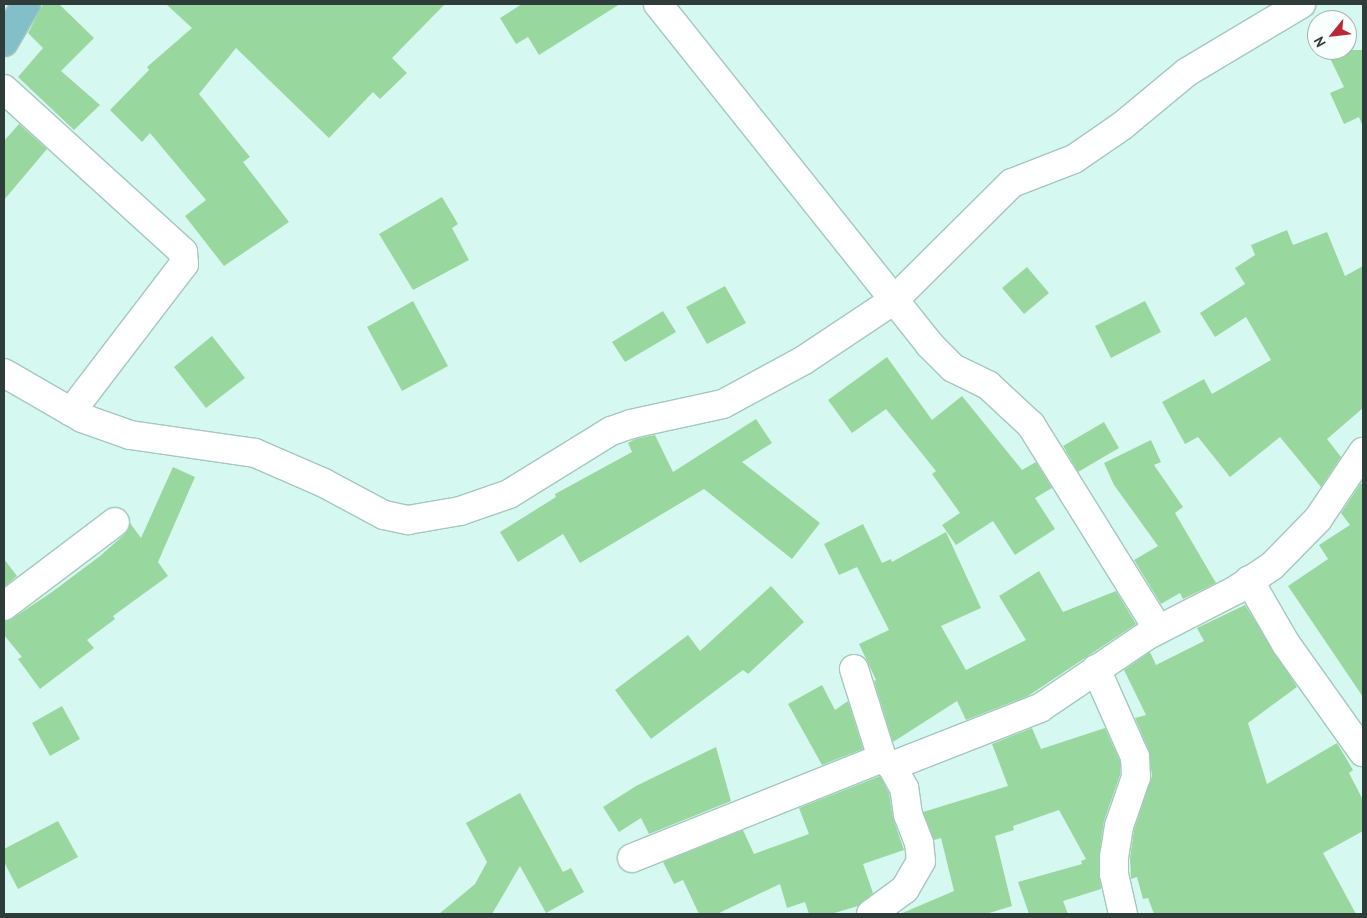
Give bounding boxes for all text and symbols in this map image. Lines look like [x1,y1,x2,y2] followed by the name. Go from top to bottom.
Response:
[1307,10,1357,60] north arrow
[1310,33,1330,50] text: N

